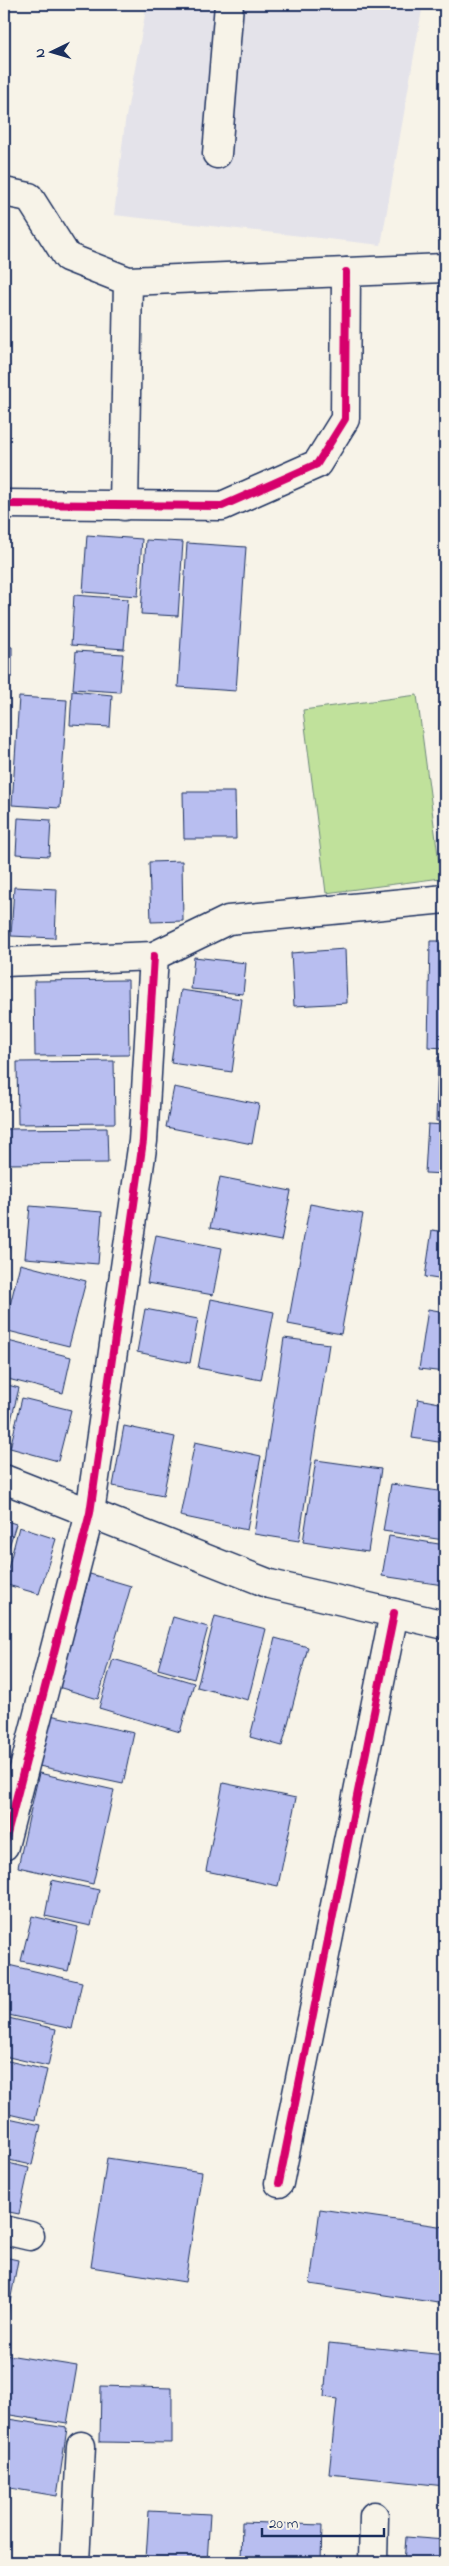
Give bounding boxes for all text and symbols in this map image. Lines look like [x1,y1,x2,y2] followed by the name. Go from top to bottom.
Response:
[28,28,78,78] north arrow
[30,47,51,59] text: N
[262,2506,384,2538] scale bar
[269,2513,299,2535] text: 20 m

